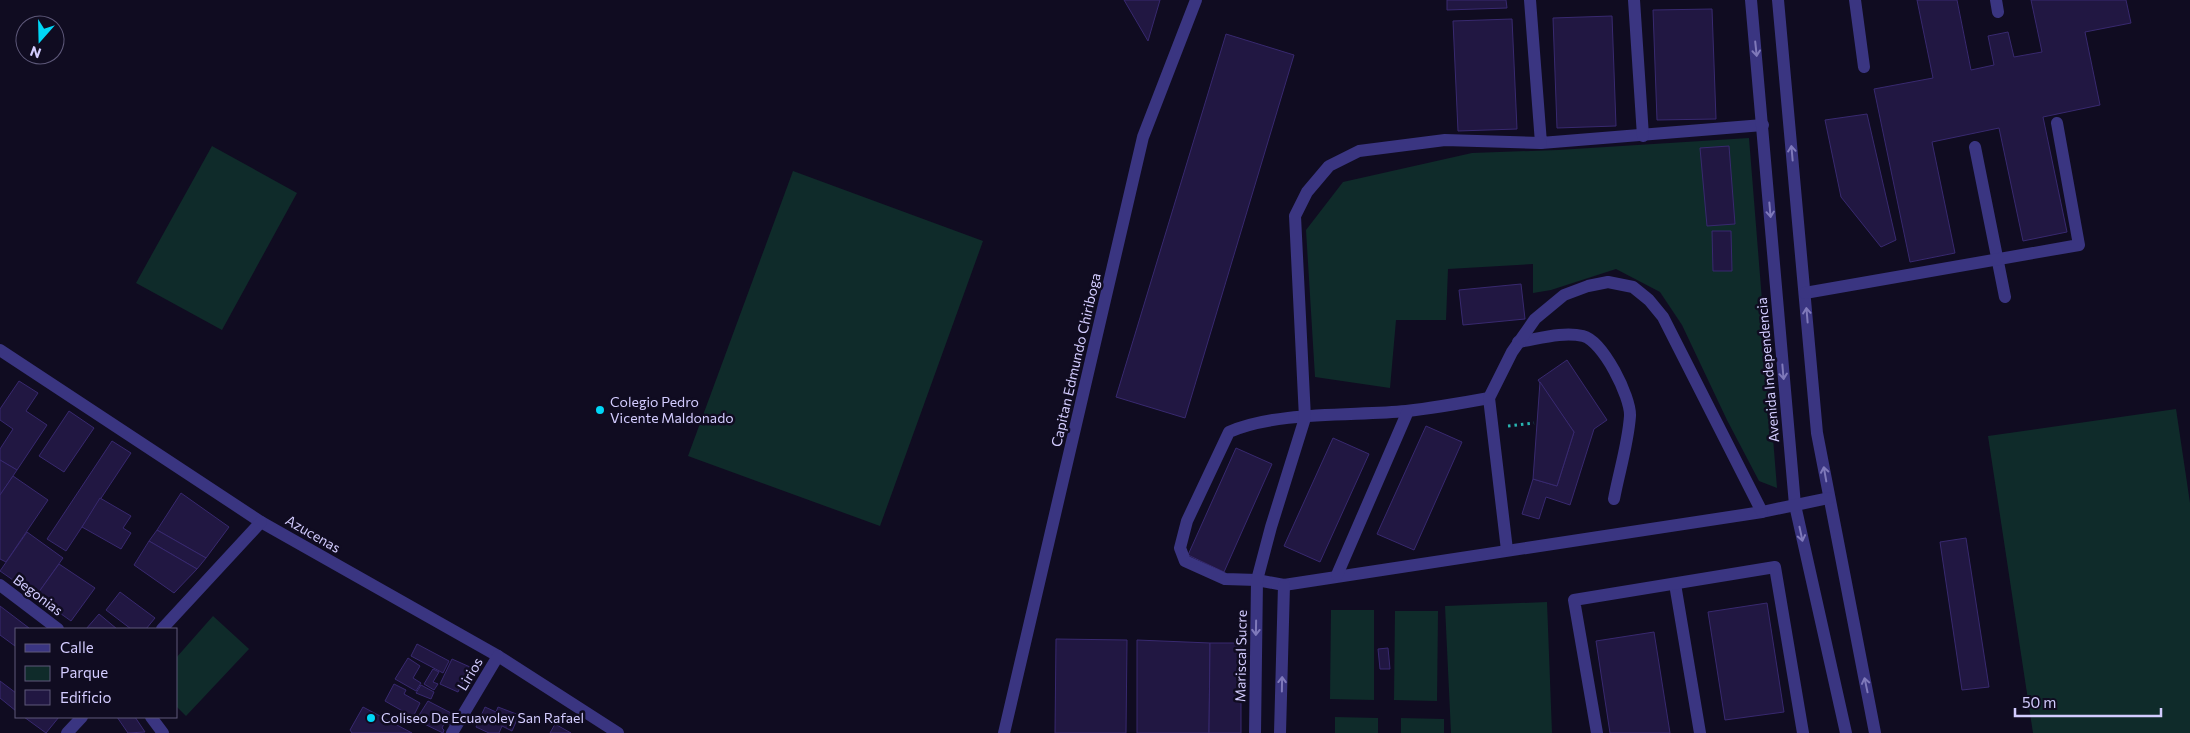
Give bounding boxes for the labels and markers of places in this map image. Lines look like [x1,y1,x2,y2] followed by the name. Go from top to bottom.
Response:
[610,393,734,426] place label: Colegio Pedro Vicente Maldonado
[594,404,606,416] marker: Colegio Pedro Vicente Maldonado
[381,709,584,726] place label: Coliseo De Ecuavoley San Rafael
[365,712,377,724] marker: Coliseo De Ecuavoley San Rafael

